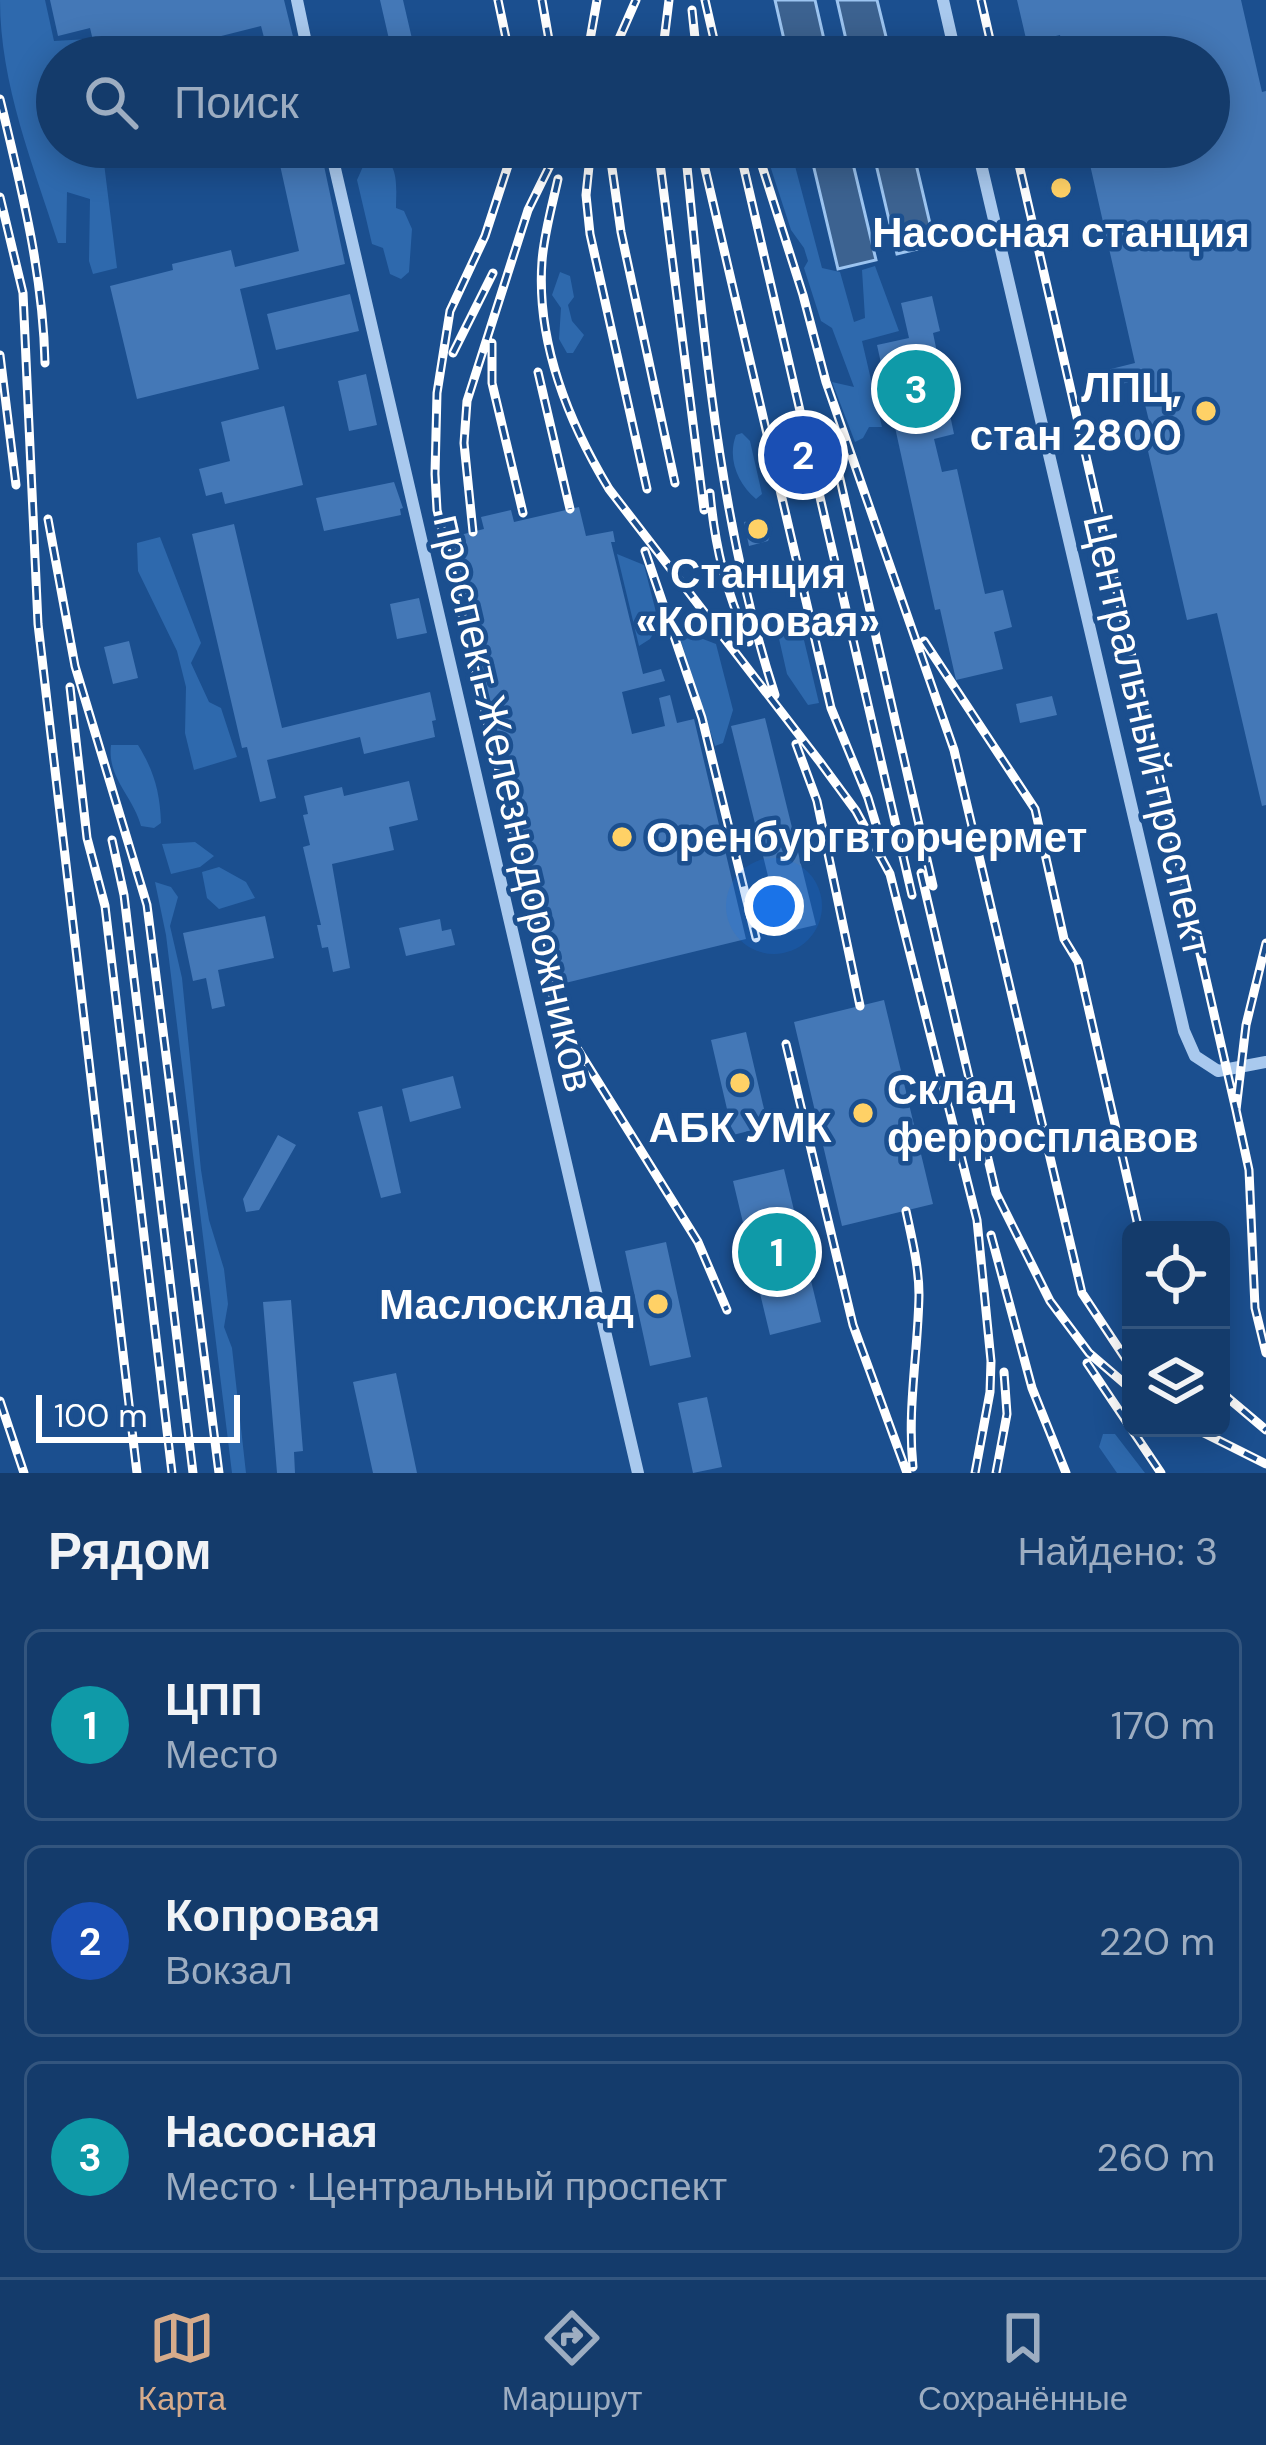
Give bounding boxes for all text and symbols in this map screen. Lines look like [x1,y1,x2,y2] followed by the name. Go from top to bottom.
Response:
[36,36,1230,168] search box
[78,69,144,135] icon: search
[174,73,299,132] text: Поиск
[1048,175,1074,201] marker: Насосная станция
[872,205,1250,260] place label: Насосная станция
[877,344,955,434] pin: 3
[970,360,1182,463] place label: ЛПЦ, стан 2800
[1193,398,1219,424] marker: ЛПЦ, стан 2800
[764,410,842,500] pin: 2
[1070,508,1226,962] street label: Центральный проспект
[421,509,607,1097] street label: проспект Железнодорожников
[745,516,771,542] marker: Станция «Копровая»
[636,546,880,649] place label: Станция «Копровая»
[646,810,1087,865] place label: Оренбургвторчермет
[609,824,635,850] marker: Оренбургвторчермет
[744,876,804,936] your location
[887,1062,1198,1165] place label: Склад ферросплавов
[727,1070,753,1096] marker: АБК УМК
[649,1100,832,1155] place label: АБК УМК
[850,1100,876,1126] marker: Склад ферросплавов
[738,1207,816,1297] pin: 1
[1122,1221,1230,1437] map controls
[1122,1221,1230,1329] button: locate
[379,1277,634,1332] place label: Маслосклад
[645,1291,671,1317] marker: Маслосклад
[1122,1329,1230,1437] button: layers
[36,1389,240,1442] scale bar
[54,1394,148,1437] text: 100 m
[48,1518,212,1585] text: Рядом
[1017,1526,1218,1577] text: Найдено: 3
[165,1670,263,1729] text: ЦПП
[83,1700,97,1751] text: 1
[1111,1700,1215,1751] text: 170 m
[165,1729,278,1780] text: Место
[165,1886,380,1945] text: Копровая
[79,1916,101,1967] text: 2
[1099,1916,1215,1967] text: 220 m
[165,1945,293,1996] text: Вокзал
[165,2102,378,2161] text: Насосная
[78,2132,102,2183] text: 3
[1096,2132,1215,2183] text: 260 m
[165,2161,727,2212] text: Место · Центральный проспект
[138,2305,226,2420] tab: Карта
[502,2305,642,2420] tab: Маршрут
[918,2305,1128,2420] tab: Сохранённые

